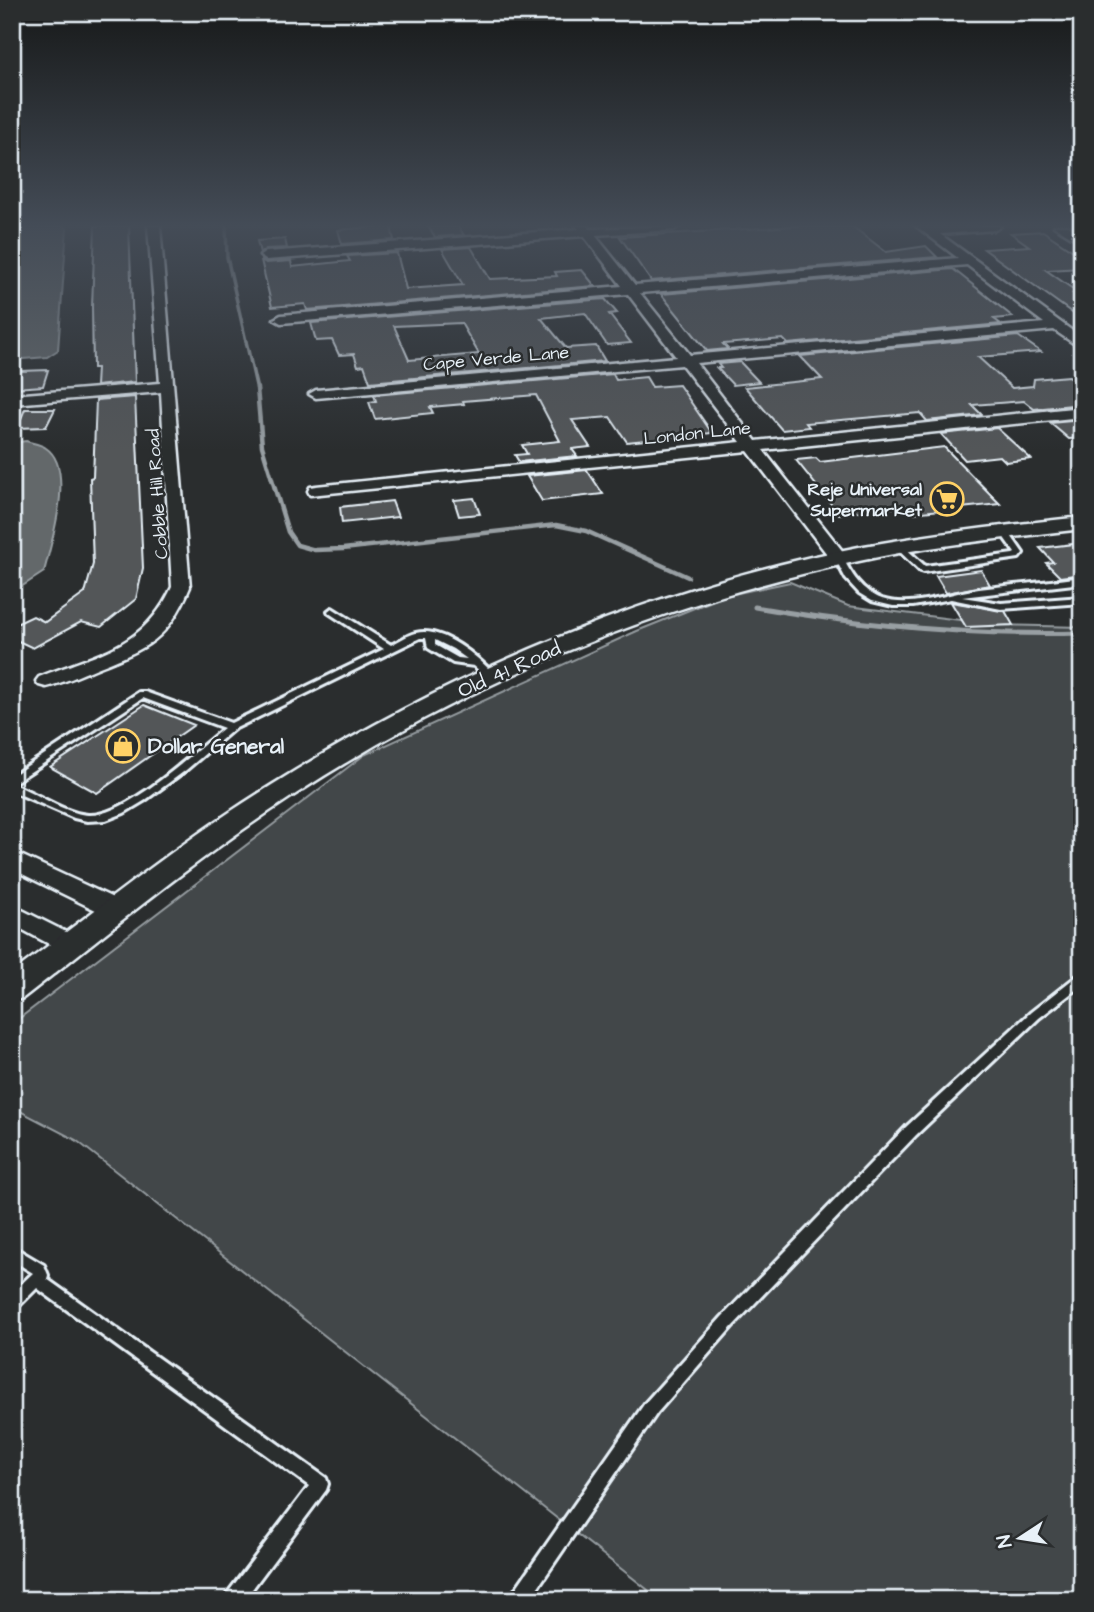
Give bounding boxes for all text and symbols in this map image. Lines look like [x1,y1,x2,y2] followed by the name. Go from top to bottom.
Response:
[422,340,570,377] street label: Cape Verde Lane
[642,415,752,452] street label: London Lane
[140,428,175,560] street label: Cobble Hill Road
[807,477,923,523] place label: Reje Universal Supermarket
[928,480,966,518] supermarket icon: Reje Universal Supermarket
[453,634,566,705] street label: Old 41 Road
[104,727,142,765] shop icon: Dollar General
[148,732,285,761] place label: Dollar General
[986,1504,1056,1574] north arrow
[990,1533,1019,1550] text: N

